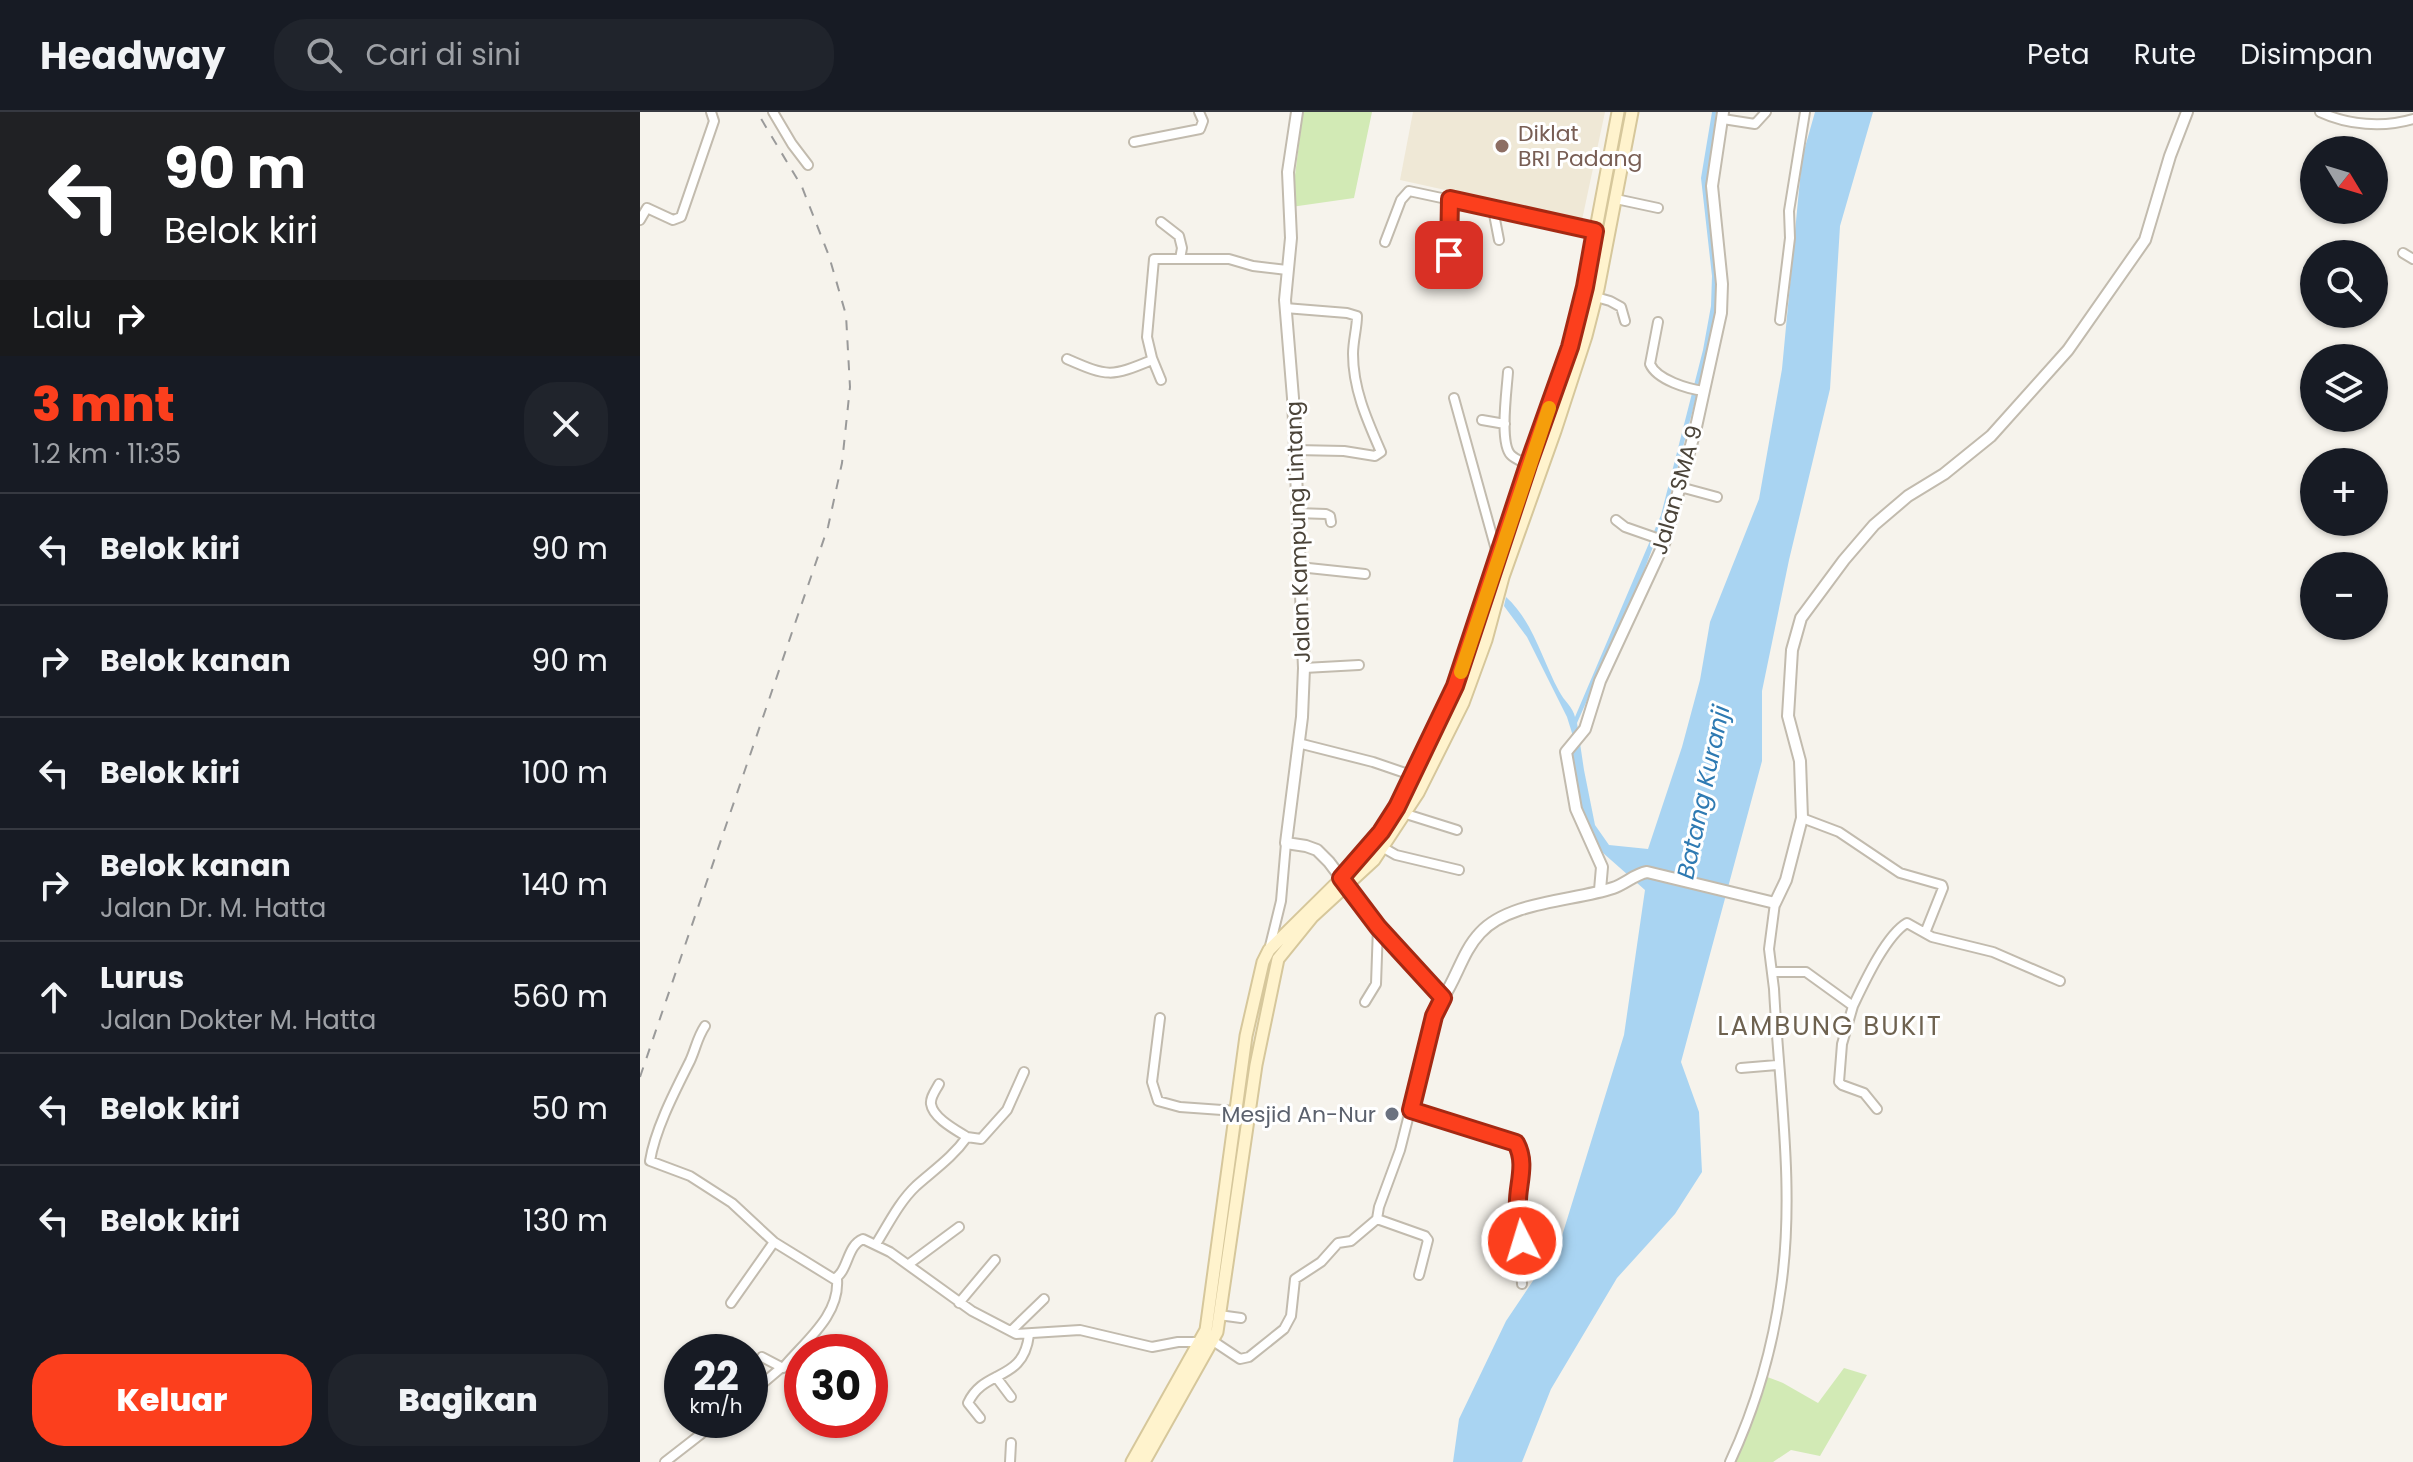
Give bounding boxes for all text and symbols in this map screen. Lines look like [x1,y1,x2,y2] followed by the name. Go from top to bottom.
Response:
[274,19,834,91] search box
[40,29,226,82] text: Headway
[302,33,346,77] icon: search
[366,33,521,76] text: Cari di sini
[2027,35,2090,74] text: Peta
[2134,35,2196,74] text: Rute
[2240,35,2373,74] text: Disimpan
[1518,118,1642,174] place label: Diklat BRI Padang
[164,129,306,208] text: 90 m
[2300,136,2388,224] north arrow
[2300,136,2388,640] map controls
[1493,137,1511,155] marker: Diklat BRI Padang
[32,144,136,248] icon: left
[164,205,318,256] text: Belok kiri
[1415,221,1483,289] pin
[1427,233,1471,277] icon: arrive
[2300,240,2388,328] button: search
[32,296,92,339] text: Lalu
[108,296,152,340] icon: right
[2300,344,2388,432] button: layers
[32,371,175,438] text: 3 mnt
[524,382,608,466] button: close
[1278,400,1318,664] street label: Jalan Kampung Lintang
[1644,422,1710,558] street label: Jalan SMA 9
[32,436,181,472] text: 1.2 km · 11:35
[2300,448,2388,536] button: +
[32,527,76,571] icon: left
[100,527,240,570] text: Belok kiri
[531,527,608,570] text: 90 m
[2300,552,2388,640] button: −
[32,639,76,683] icon: right
[100,639,291,682] text: Belok kanan
[531,639,608,682] text: 90 m
[1668,701,1738,882] water label: Batang Kuranji
[32,751,76,795] icon: left
[100,751,240,794] text: Belok kiri
[522,751,608,794] text: 100 m
[100,844,291,887] text: Belok kanan
[32,863,76,907] icon: right
[522,863,608,906] text: 140 m
[100,890,326,926] text: Jalan Dr. M. Hatta
[100,956,184,999] text: Lurus
[32,975,76,1019] icon: ahead
[512,975,608,1018] text: 560 m
[100,1002,376,1038] text: Jalan Dokter M. Hatta
[1717,1008,1943,1044] district label: LAMBUNG BUKIT
[32,1087,76,1131] icon: left
[100,1087,240,1130] text: Belok kiri
[531,1087,608,1130] text: 50 m
[1222,1099,1376,1130] place label: Mesjid An-Nur
[1383,1105,1401,1123] marker: Mesjid An-Nur
[32,1199,76,1243] icon: left
[100,1199,240,1242] text: Belok kiri
[523,1199,608,1242] text: 130 m
[1480,1199,1564,1283] position arrow
[784,1334,888,1438] speed limit sign: 30
[693,1348,739,1404] text: 22
[32,1354,312,1446] button: Keluar
[328,1354,608,1446] button: Bagikan
[689,1392,743,1420] text: km/h

